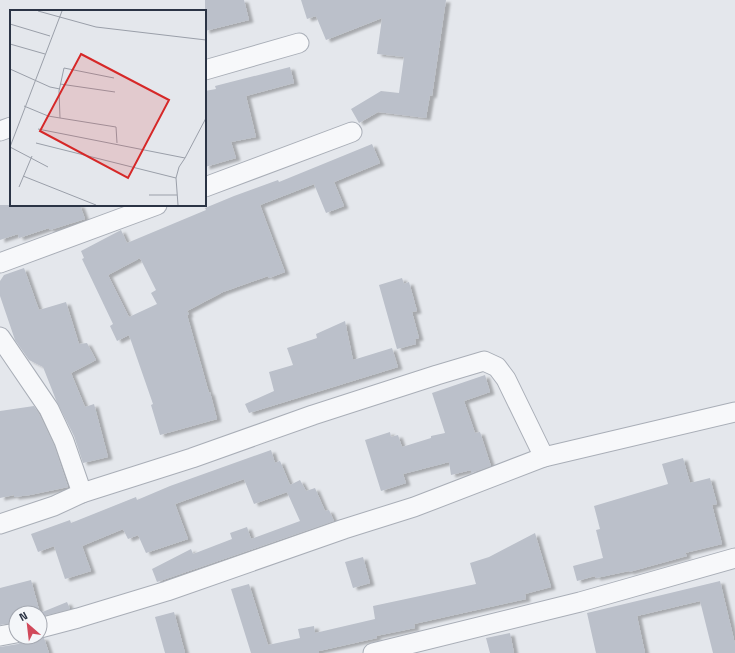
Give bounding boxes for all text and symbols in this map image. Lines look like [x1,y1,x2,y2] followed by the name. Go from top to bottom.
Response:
[10,10,206,206] inset map
[8,605,48,645] north arrow
[16,607,30,625] text: N

